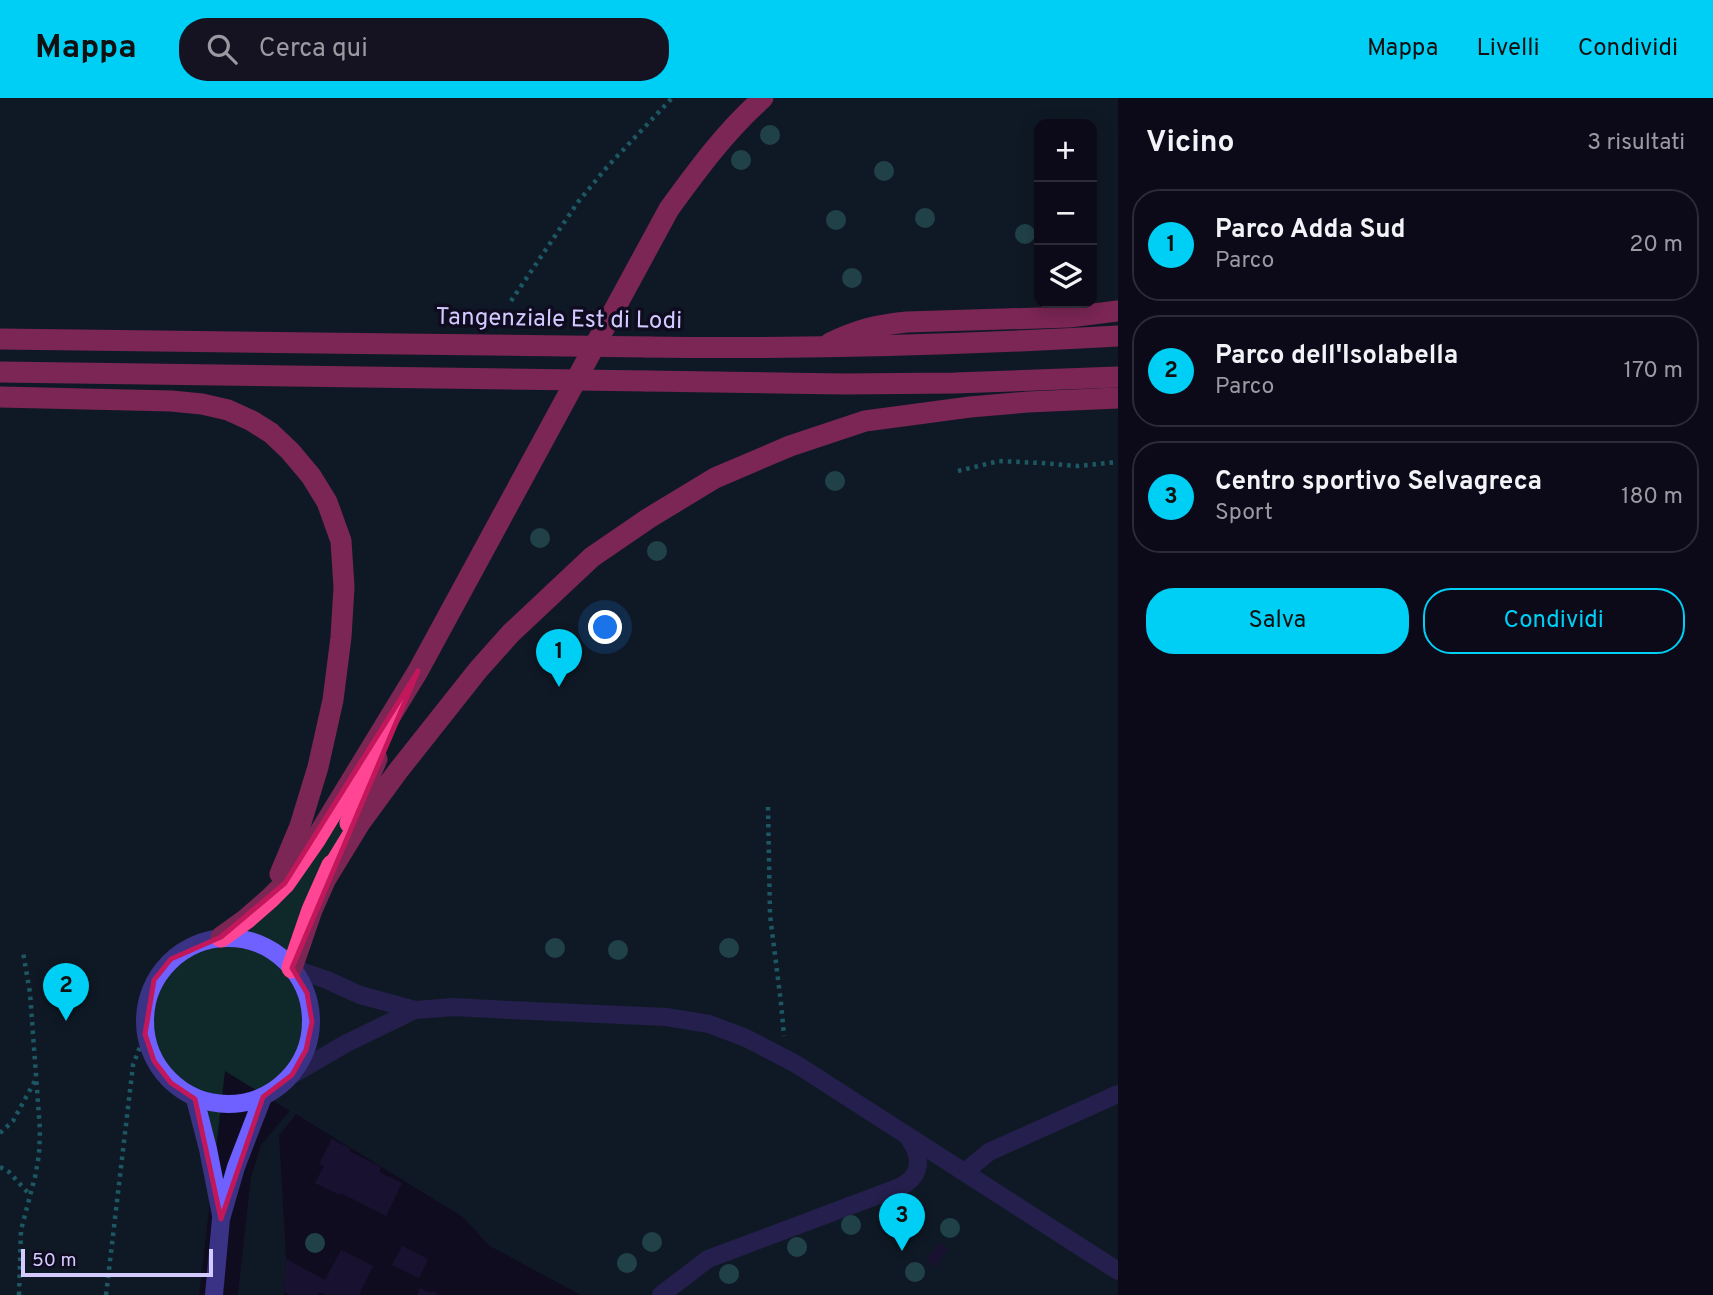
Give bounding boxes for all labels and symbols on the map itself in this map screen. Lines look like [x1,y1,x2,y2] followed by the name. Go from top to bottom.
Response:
[435,303,683,337] street label: Tangenziale Est di Lodi
[588,610,622,644] your location
[536,629,582,687] pin: 1
[43,963,89,1021] pin: 2
[879,1193,925,1251] pin: 3
[21,1246,214,1278] scale bar

